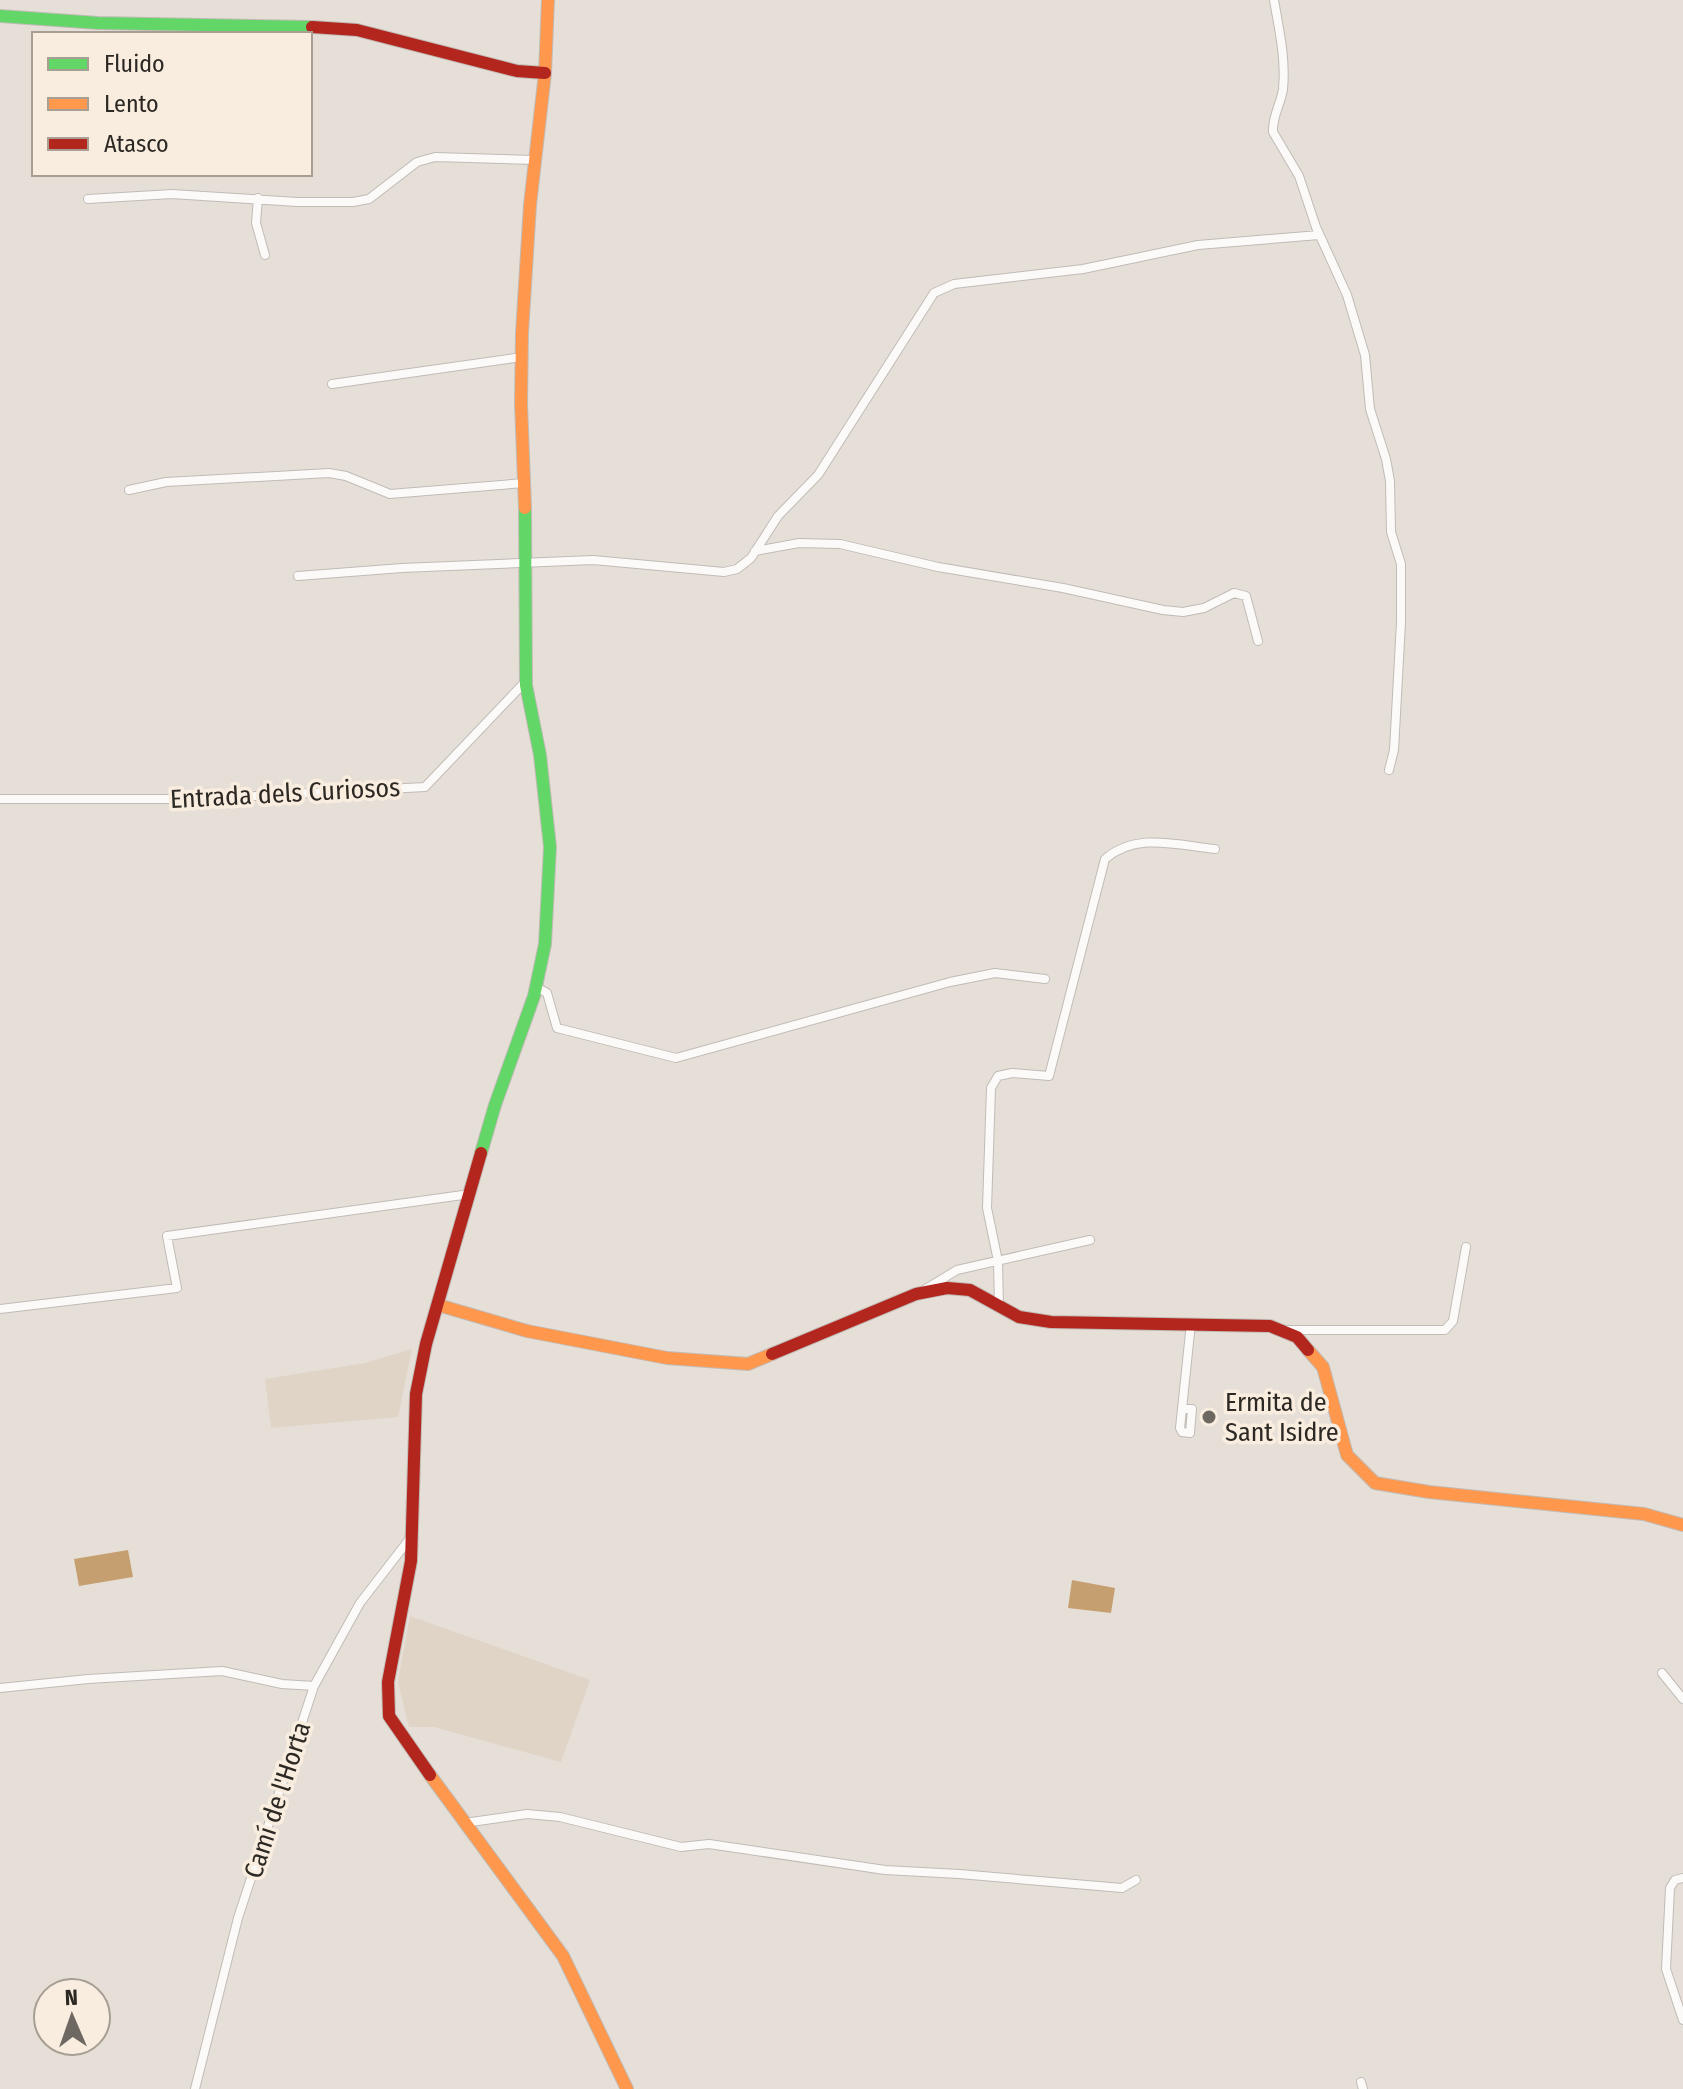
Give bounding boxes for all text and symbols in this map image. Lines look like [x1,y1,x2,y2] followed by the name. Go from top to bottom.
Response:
[32,32,312,176] legend
[104,50,165,78] text: Fluido
[104,90,159,118] text: Lento
[104,130,169,158] text: Atasco
[169,772,401,815] street label: Entrada dels Curiosos
[1225,1387,1339,1448] place label: Ermita de Sant Isidre
[1200,1408,1218,1426] marker: Ermita de Sant Isidre
[238,1718,317,1882] street label: Camí de l'Horta
[32,1977,112,2057] north arrow
[64,1984,78,2011] text: N

